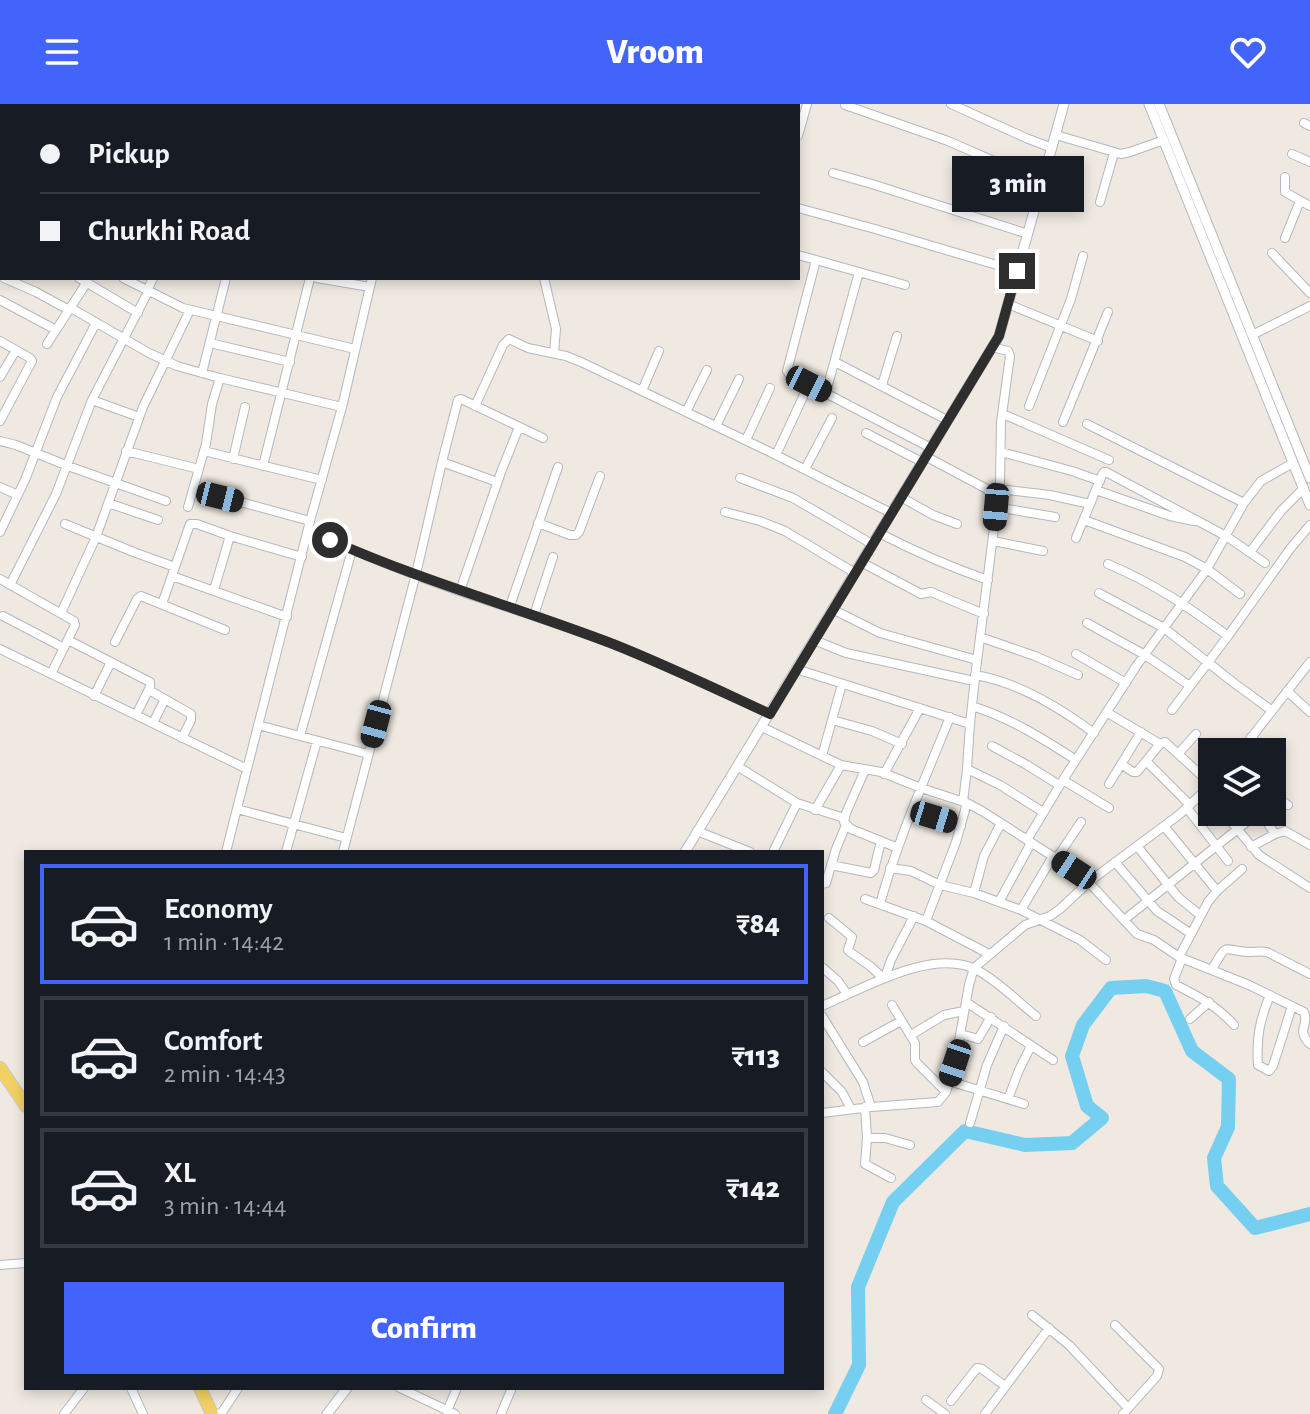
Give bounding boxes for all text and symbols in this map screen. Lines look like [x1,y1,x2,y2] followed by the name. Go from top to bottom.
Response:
[40,30,84,74] icon: menu
[1226,30,1270,74] icon: heart
[606,34,704,70] text: Vroom
[88,139,170,169] text: Pickup
[951,155,1083,211] callout: 3 min
[989,171,1047,197] text: 3 min
[88,216,250,246] text: Churkhi Road
[999,253,1035,289] route end
[782,362,836,406] car
[194,480,246,514] car
[982,482,1010,532] car
[312,522,348,558] route start
[358,698,394,750] car
[1198,738,1286,826] map controls
[1198,738,1286,826] button: layers
[908,799,960,835] car
[1047,847,1101,893] car
[68,888,140,960] icon: car
[164,894,273,924] text: Economy
[737,909,780,939] text: ₹84
[164,929,284,955] text: 1 min · 14:42
[68,1020,140,1092] icon: car
[164,1026,263,1056] text: Comfort
[936,1036,974,1090] car
[732,1041,780,1071] text: ₹113
[164,1061,286,1087] text: 2 min · 14:43
[68,1152,140,1224] icon: car
[164,1158,196,1188] text: XL
[726,1173,780,1203] text: ₹142
[164,1193,286,1219] text: 3 min · 14:44
[64,1282,784,1374] button: Confirm

